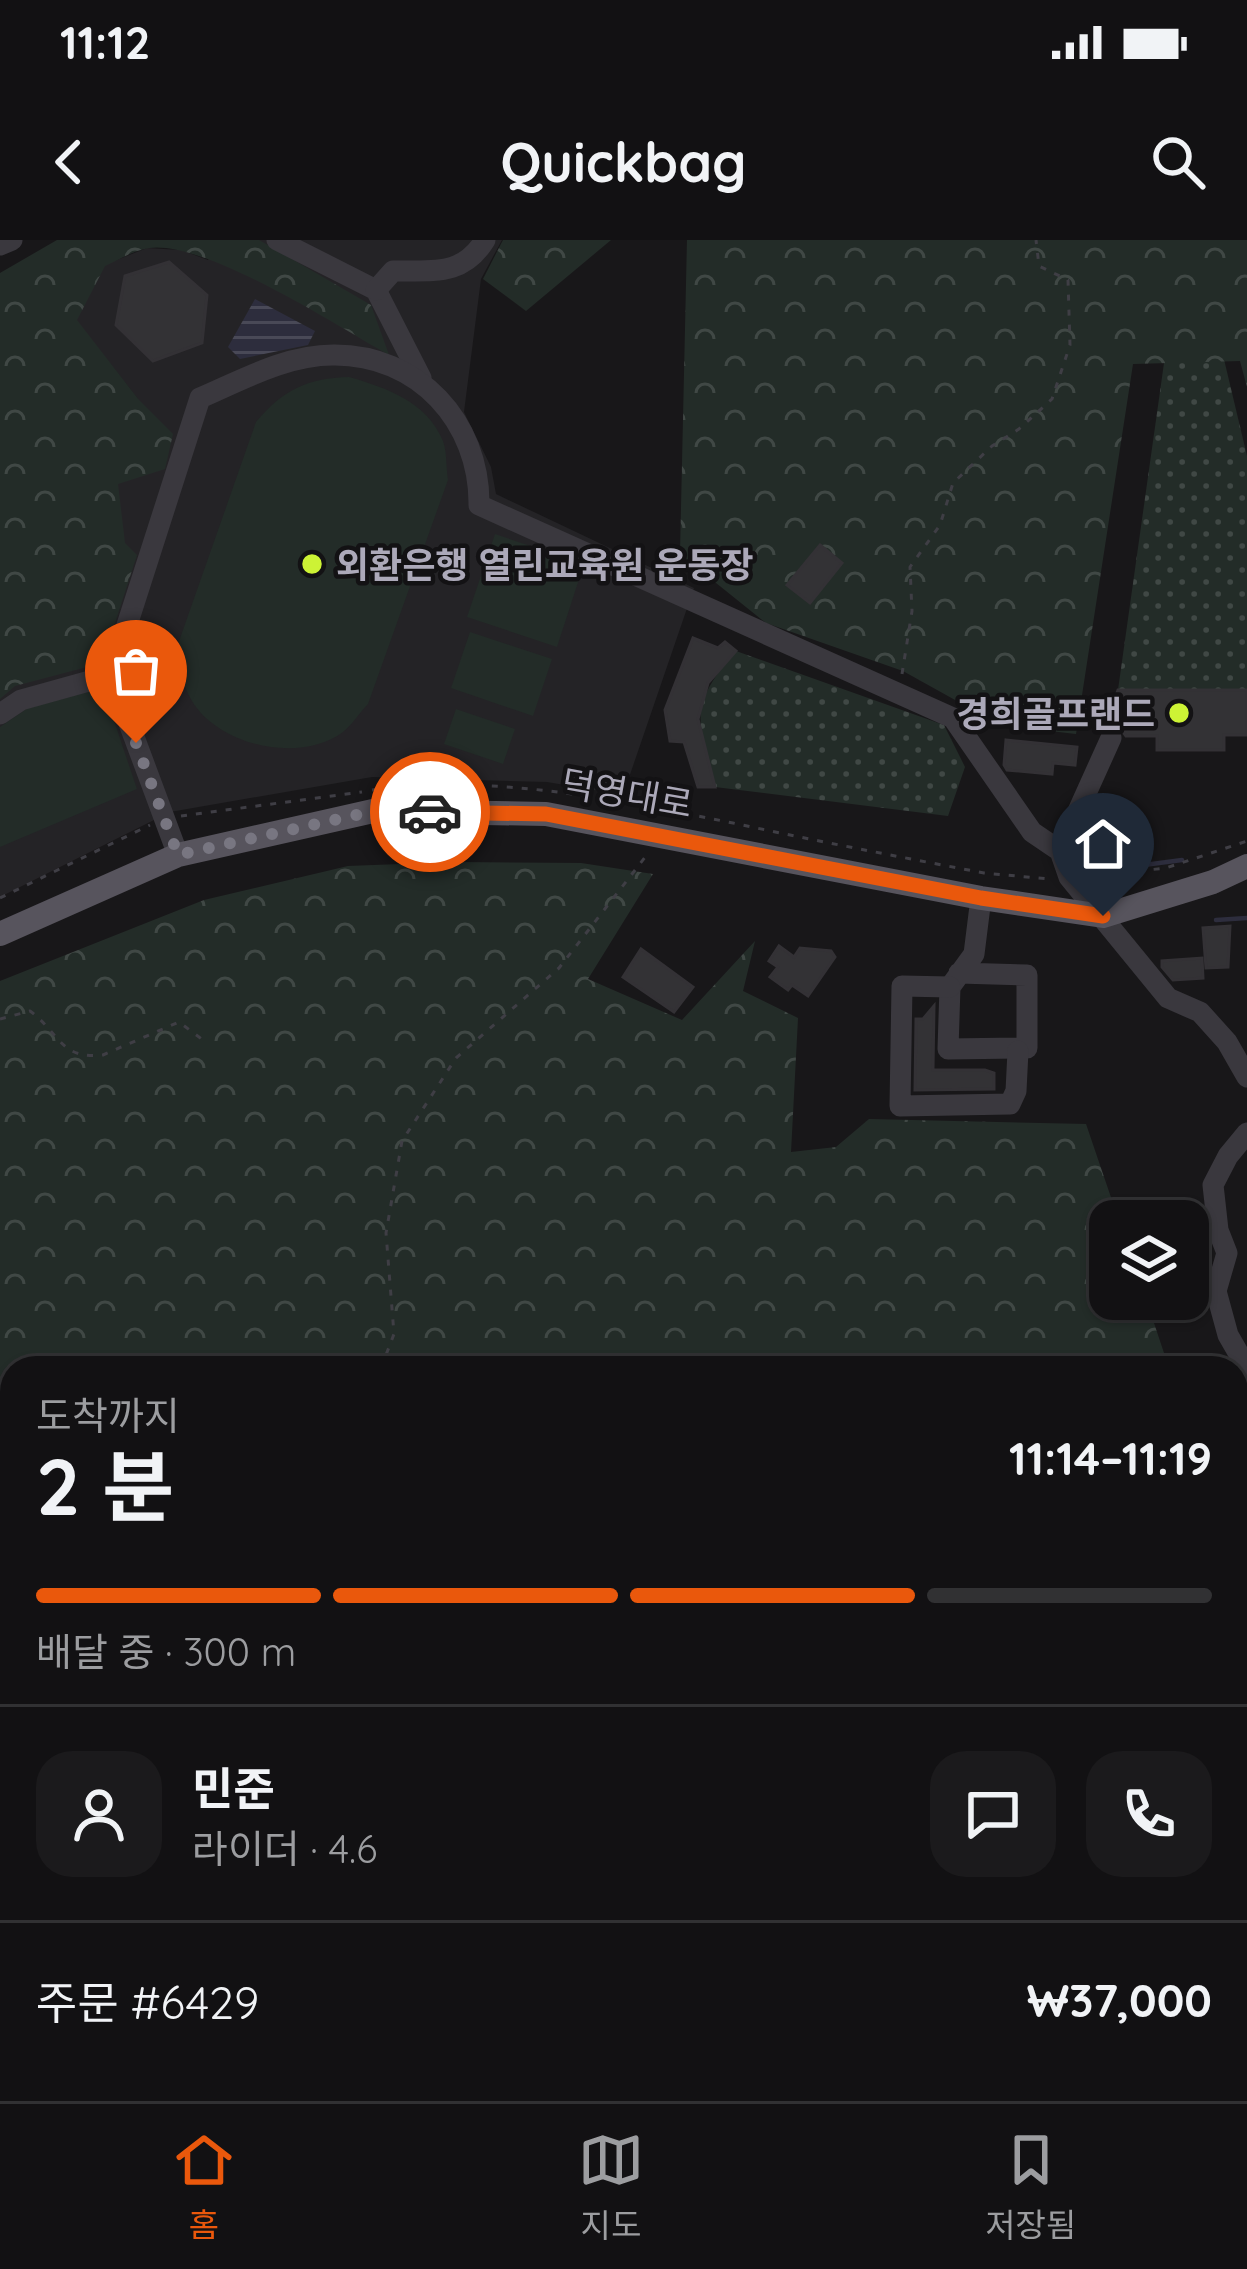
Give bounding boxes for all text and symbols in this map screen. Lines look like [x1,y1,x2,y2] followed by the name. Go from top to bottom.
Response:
[60,14,150,70] text: 11:12
[500,128,747,196] text: Quickbag
[36,129,102,195] icon: back
[1145,129,1211,195] icon: search
[336,542,754,587] place label: 외환은행 열린교육원 운동장
[299,551,325,577] marker: 외환은행 열린교육원 운동장
[85,620,187,743] pin
[103,638,169,704] icon: bag
[956,691,1155,736] place label: 경희골프랜드
[1166,700,1192,726] marker: 경희골프랜드
[370,752,490,872] courier
[558,759,696,827] street label: 덕영대로
[397,779,463,845] icon: car
[1052,793,1154,916] pin
[1070,811,1136,877] icon: home
[1089,1200,1209,1320] map controls
[1089,1200,1209,1320] button: layers
[36,1391,180,1440] text: 도착까지
[1009,1430,1212,1486] text: 11:14–11:19
[36,1437,174,1535] text: 2 분
[36,1627,296,1676] text: 배달 중 · 300 m
[36,1751,162,1877] button: person
[930,1751,1056,1877] button: chat
[1086,1751,1212,1877] button: phone
[192,1760,275,1816] text: 민준
[192,1824,377,1873] text: 라이더 · 4.6
[1027,1972,1212,2028] text: ₩37,000
[36,1974,259,2030] text: 주문 #6429
[171,2127,237,2247] tab: 홈
[578,2127,644,2247] tab: 지도
[985,2127,1076,2247] tab: 저장됨

